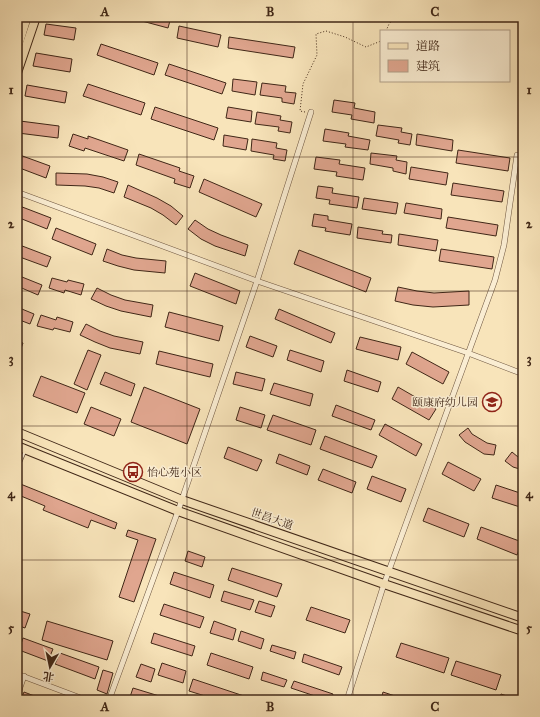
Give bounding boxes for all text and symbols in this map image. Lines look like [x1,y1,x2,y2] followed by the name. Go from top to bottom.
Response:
[100,4,110,20] text: A
[266,4,275,20] text: B
[431,4,440,20] text: C
[380,30,510,82] legend
[416,39,440,53] text: 道路
[416,59,440,73] text: 建筑
[8,82,14,98] text: 1
[526,82,532,98] text: 1
[8,216,15,232] text: 2
[526,216,533,232] text: 2
[8,351,14,367] text: 3
[526,351,532,367] text: 3
[481,391,503,413] school or university icon: 颐康府幼儿园
[412,396,478,409] place label: 颐康府幼儿园
[122,461,144,483] bus stop icon: 怡心苑小区
[147,466,202,479] place label: 怡心苑小区
[7,486,15,502] text: 4
[525,486,533,502] text: 4
[249,506,295,532] street label: 世昌大道
[8,620,15,636] text: 5
[526,620,533,636] text: 5
[30,647,70,687] north arrow
[42,669,55,684] text: 北
[100,699,110,715] text: A
[266,699,275,715] text: B
[431,699,440,715] text: C

